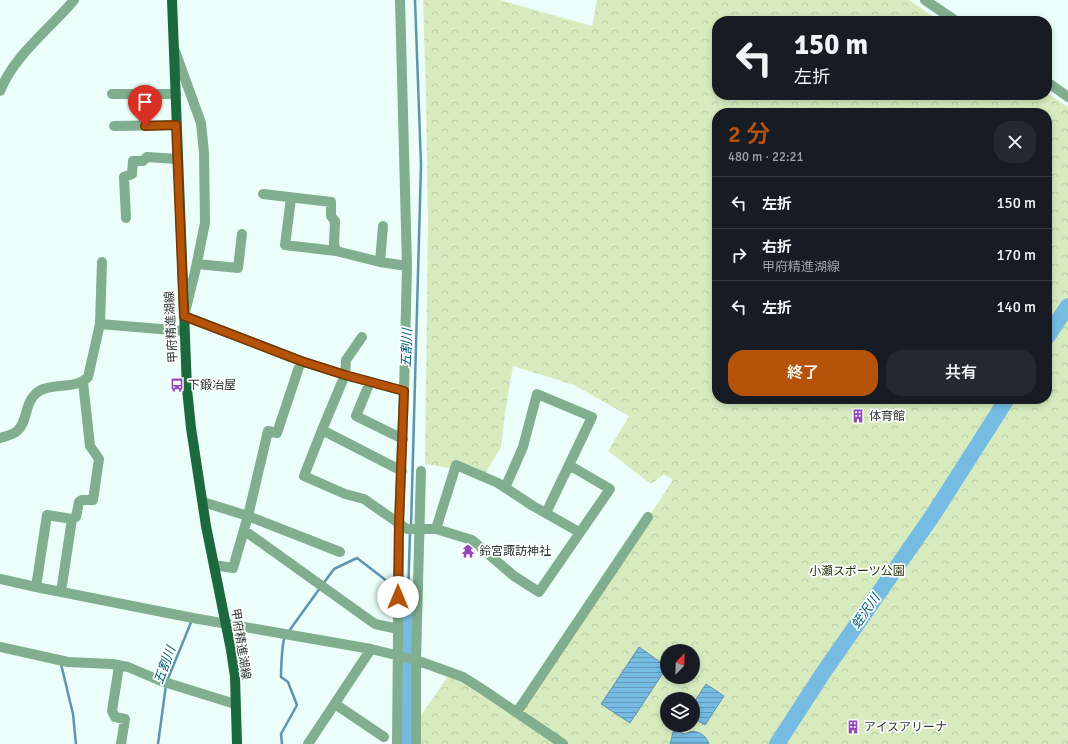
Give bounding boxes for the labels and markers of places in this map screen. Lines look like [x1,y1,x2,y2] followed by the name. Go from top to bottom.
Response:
[128,85,162,126] pin
[169,377,185,393] bus stop icon: 下鍛冶屋
[188,378,236,393] place label: 下鍛冶屋
[850,408,866,424] building icon: 体育館
[869,409,905,424] place label: 体育館
[460,543,476,559] temple icon: 鈴宮諏訪神社
[479,544,551,559] place label: 鈴宮諏訪神社
[845,719,861,735] building icon: アイスアリーナ
[864,720,947,735] place label: アイスアリーナ

